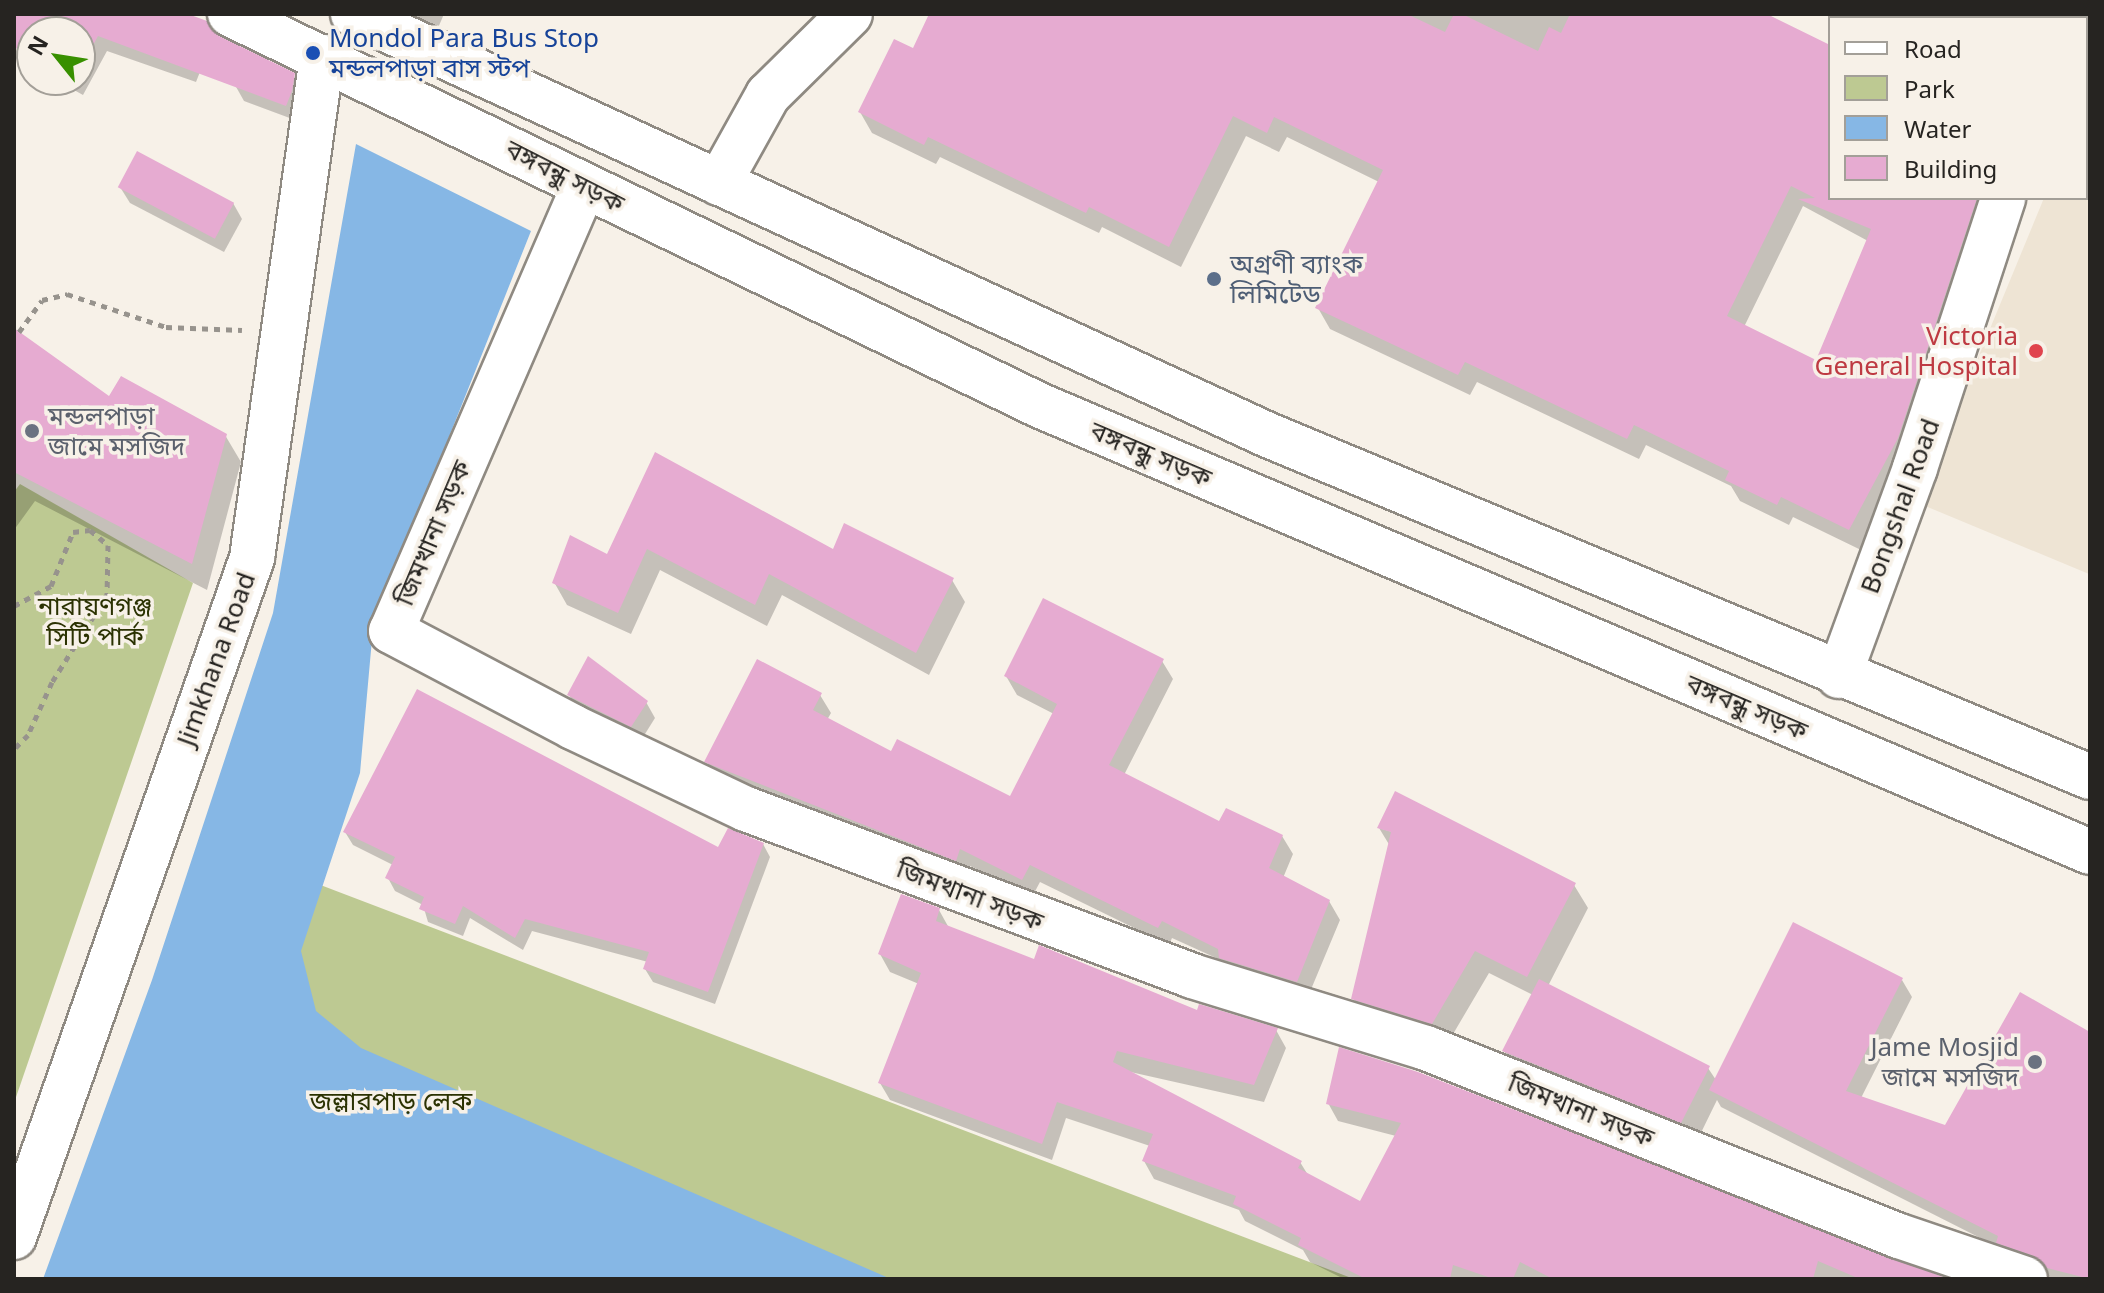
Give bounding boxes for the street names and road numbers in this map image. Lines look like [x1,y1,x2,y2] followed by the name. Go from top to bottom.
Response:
[501,133,629,219] street label: বঙ্গবন্ধু সড়ক
[1086,414,1216,494] street label: বঙ্গবন্ধু সড়ক
[1854,414,1946,598] street label: Bongshal Road
[388,456,478,610] street label: জিমখানা সড়ক
[170,568,262,750] street label: Jimkhana Road
[1682,667,1812,747] street label: বঙ্গবন্ধু সড়ক
[892,853,1048,937] street label: জিমখানা সড়ক
[1504,1067,1658,1153] street label: জিমখানা সড়ক

